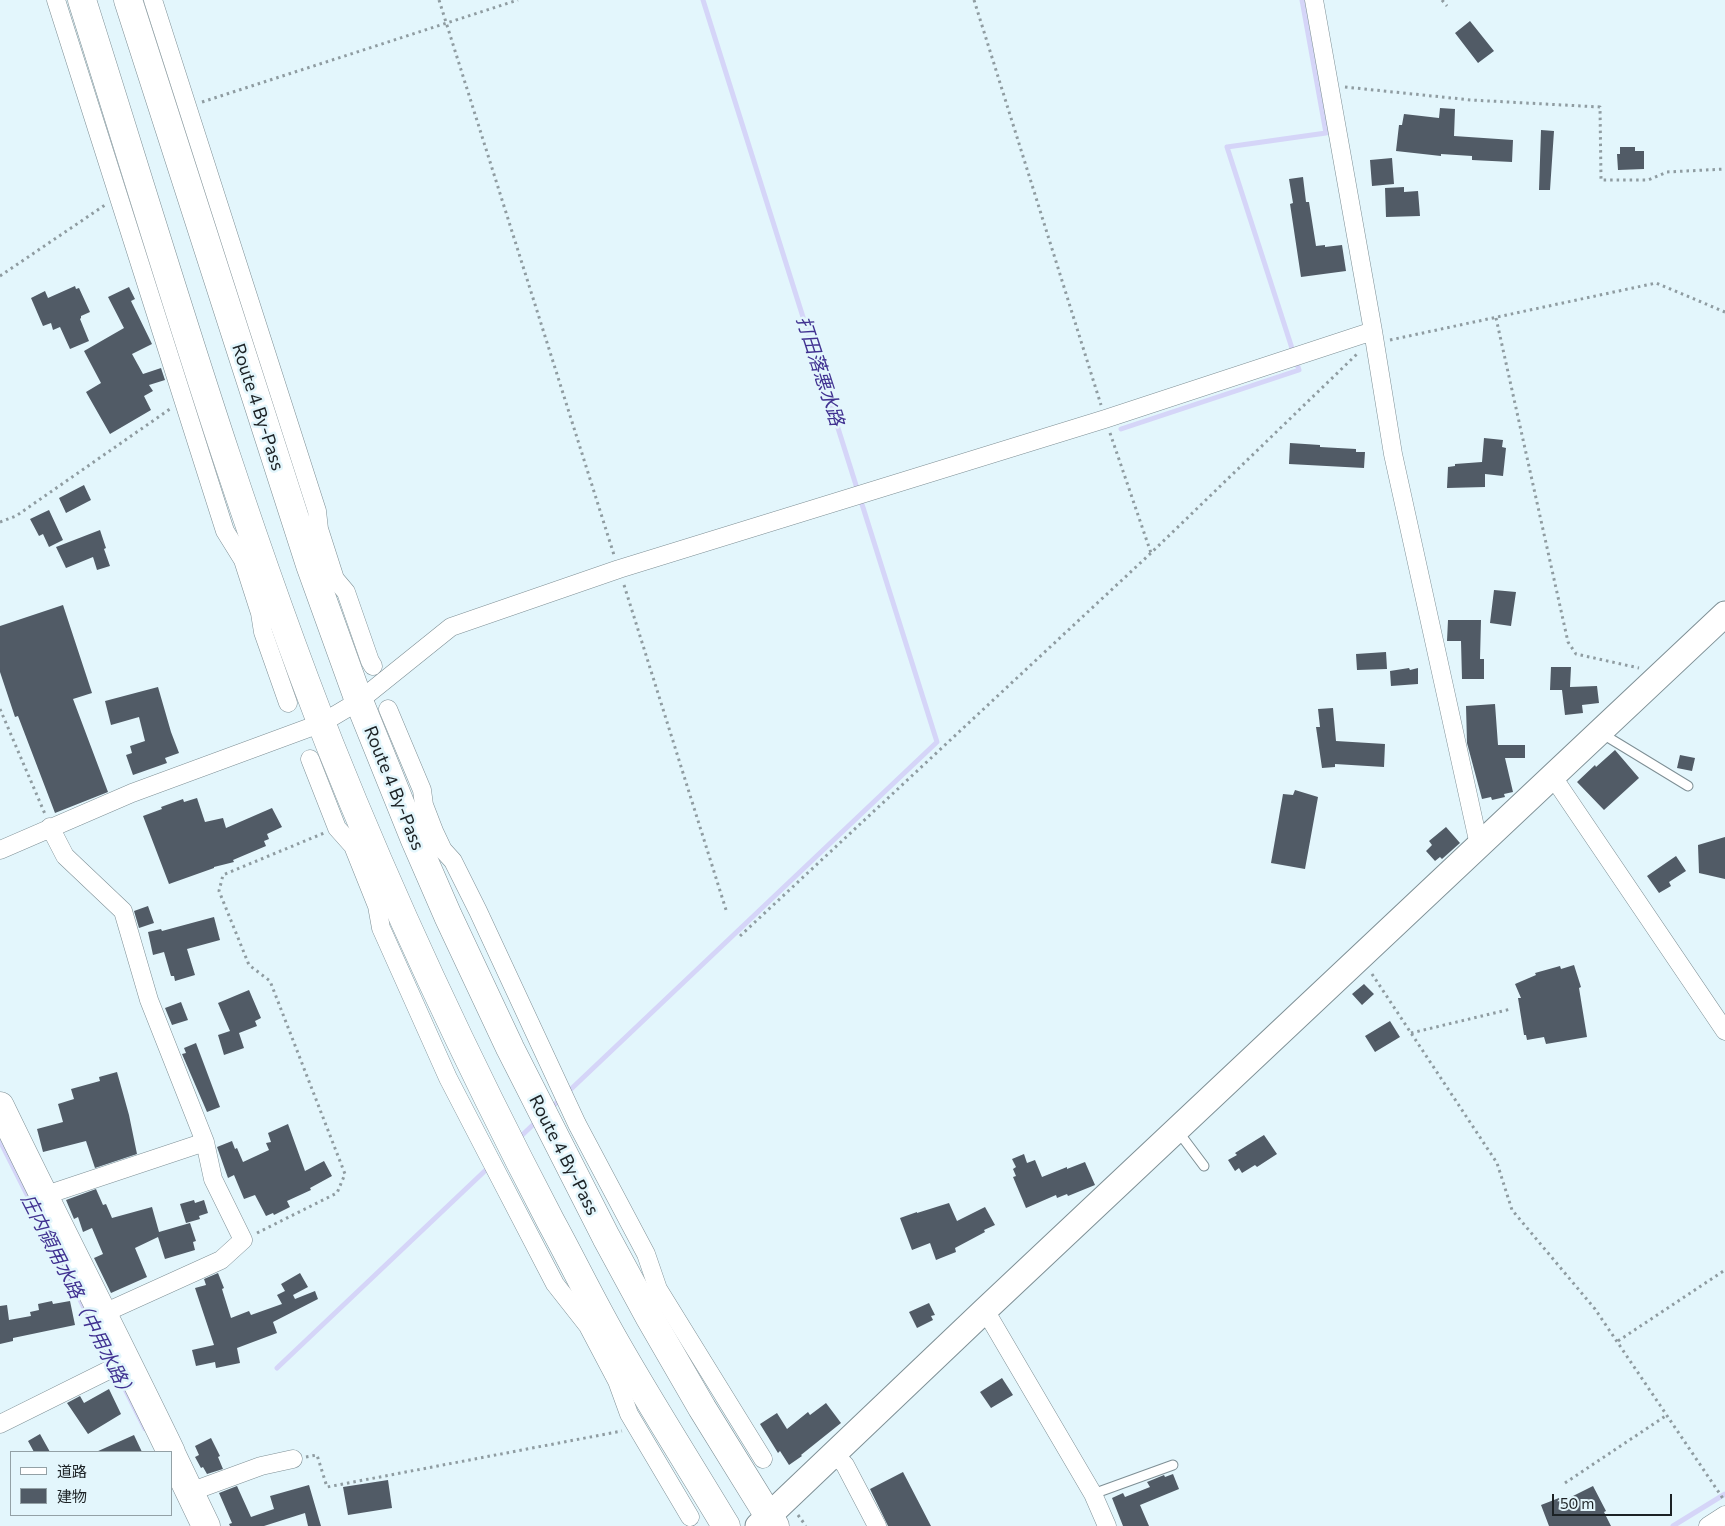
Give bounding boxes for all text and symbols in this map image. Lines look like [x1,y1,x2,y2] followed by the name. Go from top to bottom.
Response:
[792,313,848,429] water label: 打田落悪水路
[227,341,289,473] street label: Route 4 By-Pass
[359,723,429,853] street label: Route 4 By-Pass
[524,1091,604,1219] street label: Route 4 By-Pass
[16,1190,140,1404] water label: 庄内領用水路（中用水路）
[10,1451,172,1516] legend
[57,1462,87,1480] text: 道路
[1555,1484,1675,1516] scale bar
[57,1487,87,1505] text: 建物
[1560,1494,1594,1512] text: 50 m

